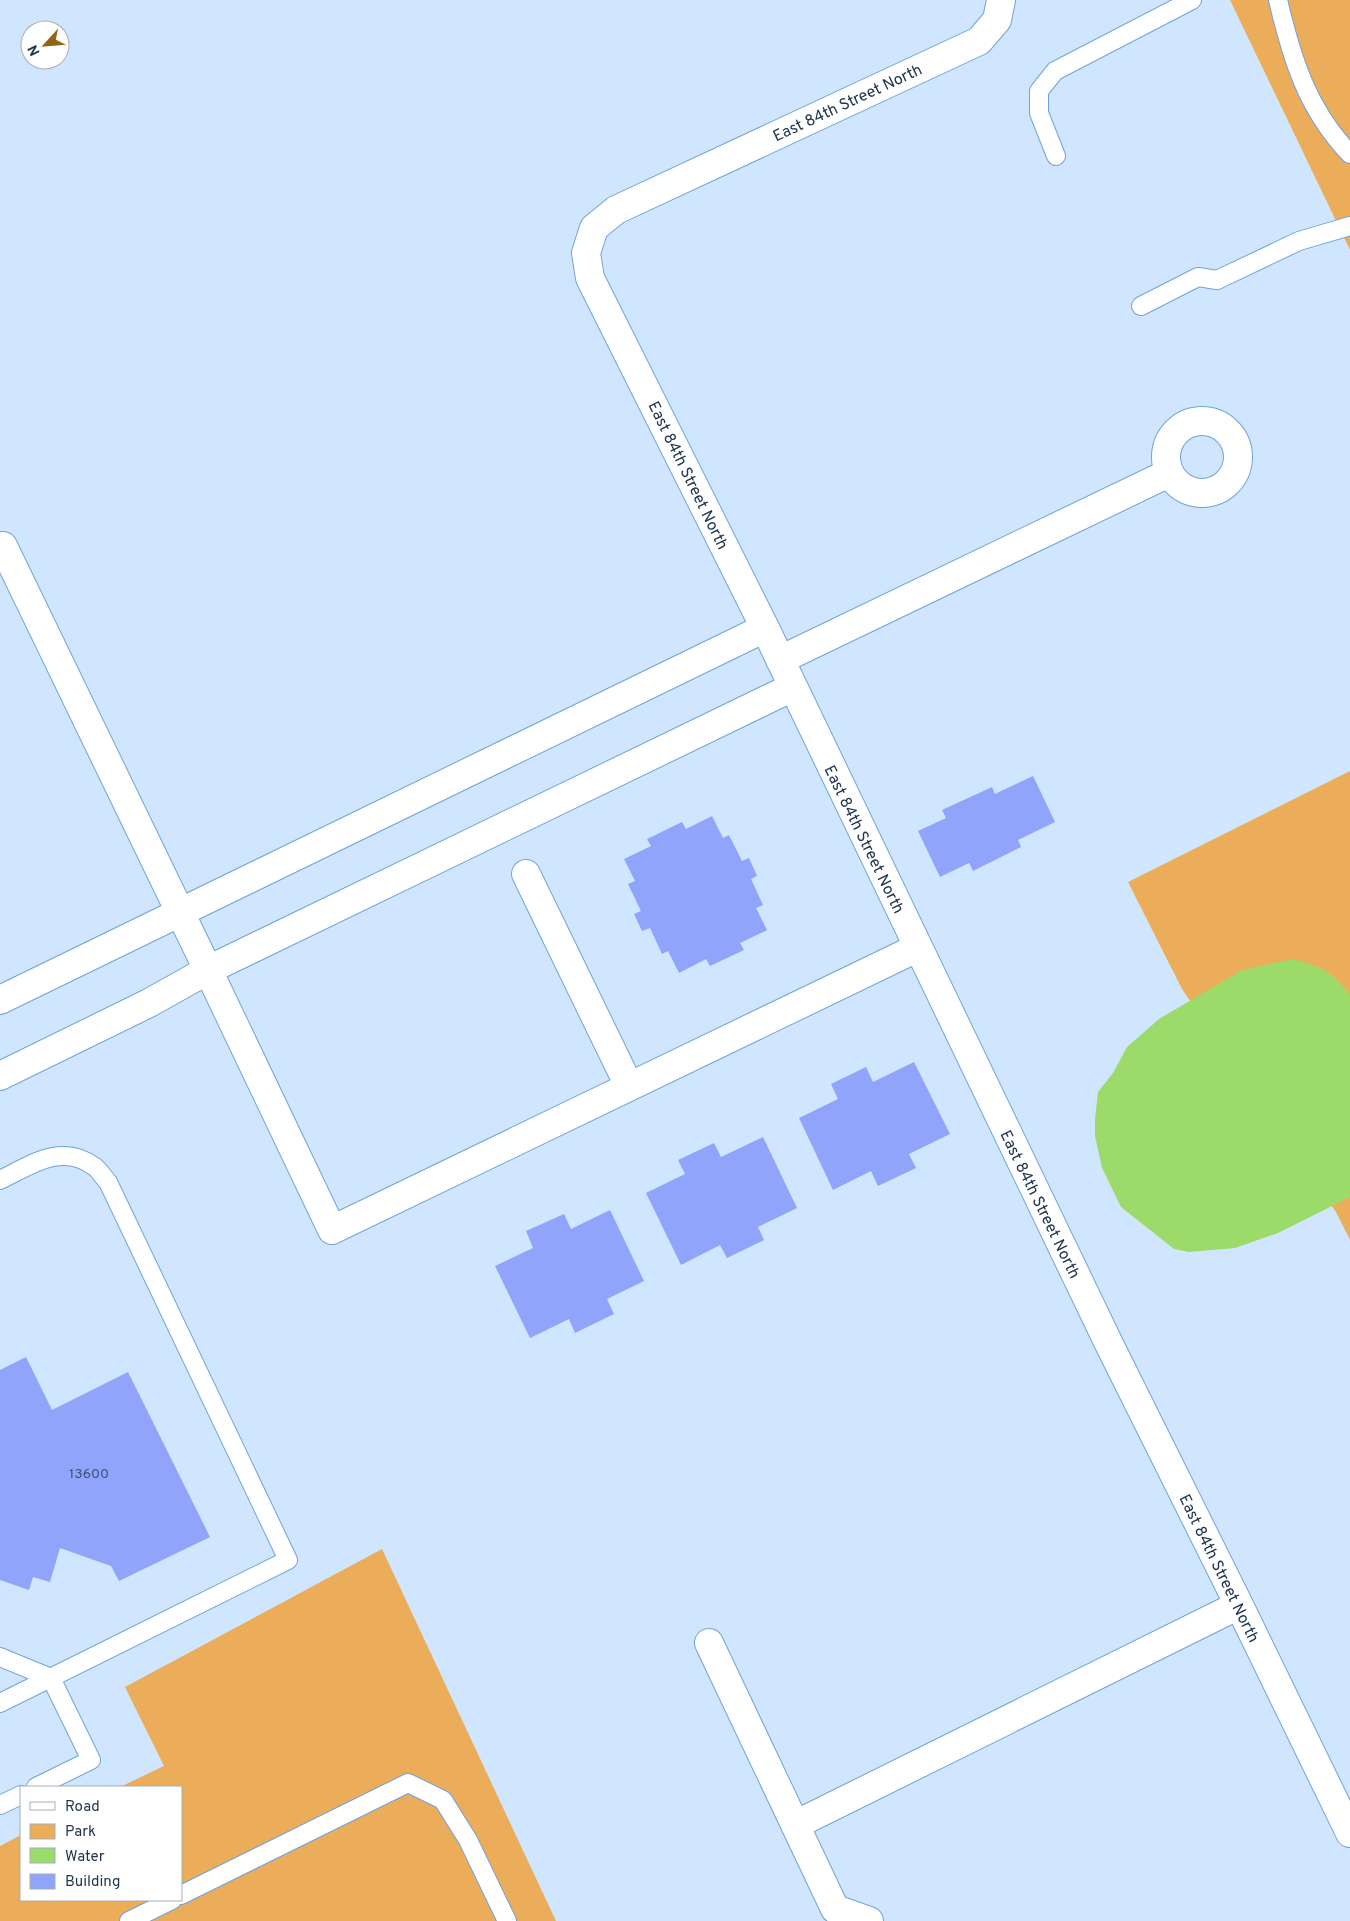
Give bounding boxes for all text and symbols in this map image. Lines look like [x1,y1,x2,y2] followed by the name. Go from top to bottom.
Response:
[20,20,70,70] north arrow
[25,42,45,58] text: N
[770,60,926,147] street label: East 84th Street North
[643,398,732,553] street label: East 84th Street North
[819,762,908,917] street label: East 84th Street North
[995,1127,1084,1282] street label: East 84th Street North
[69,1466,109,1483] house number: 13600
[1174,1491,1263,1646] street label: East 84th Street North
[20,1786,182,1901] legend
[65,1798,100,1817] text: Road
[65,1823,96,1842] text: Park
[65,1848,105,1867] text: Water
[65,1873,120,1892] text: Building

